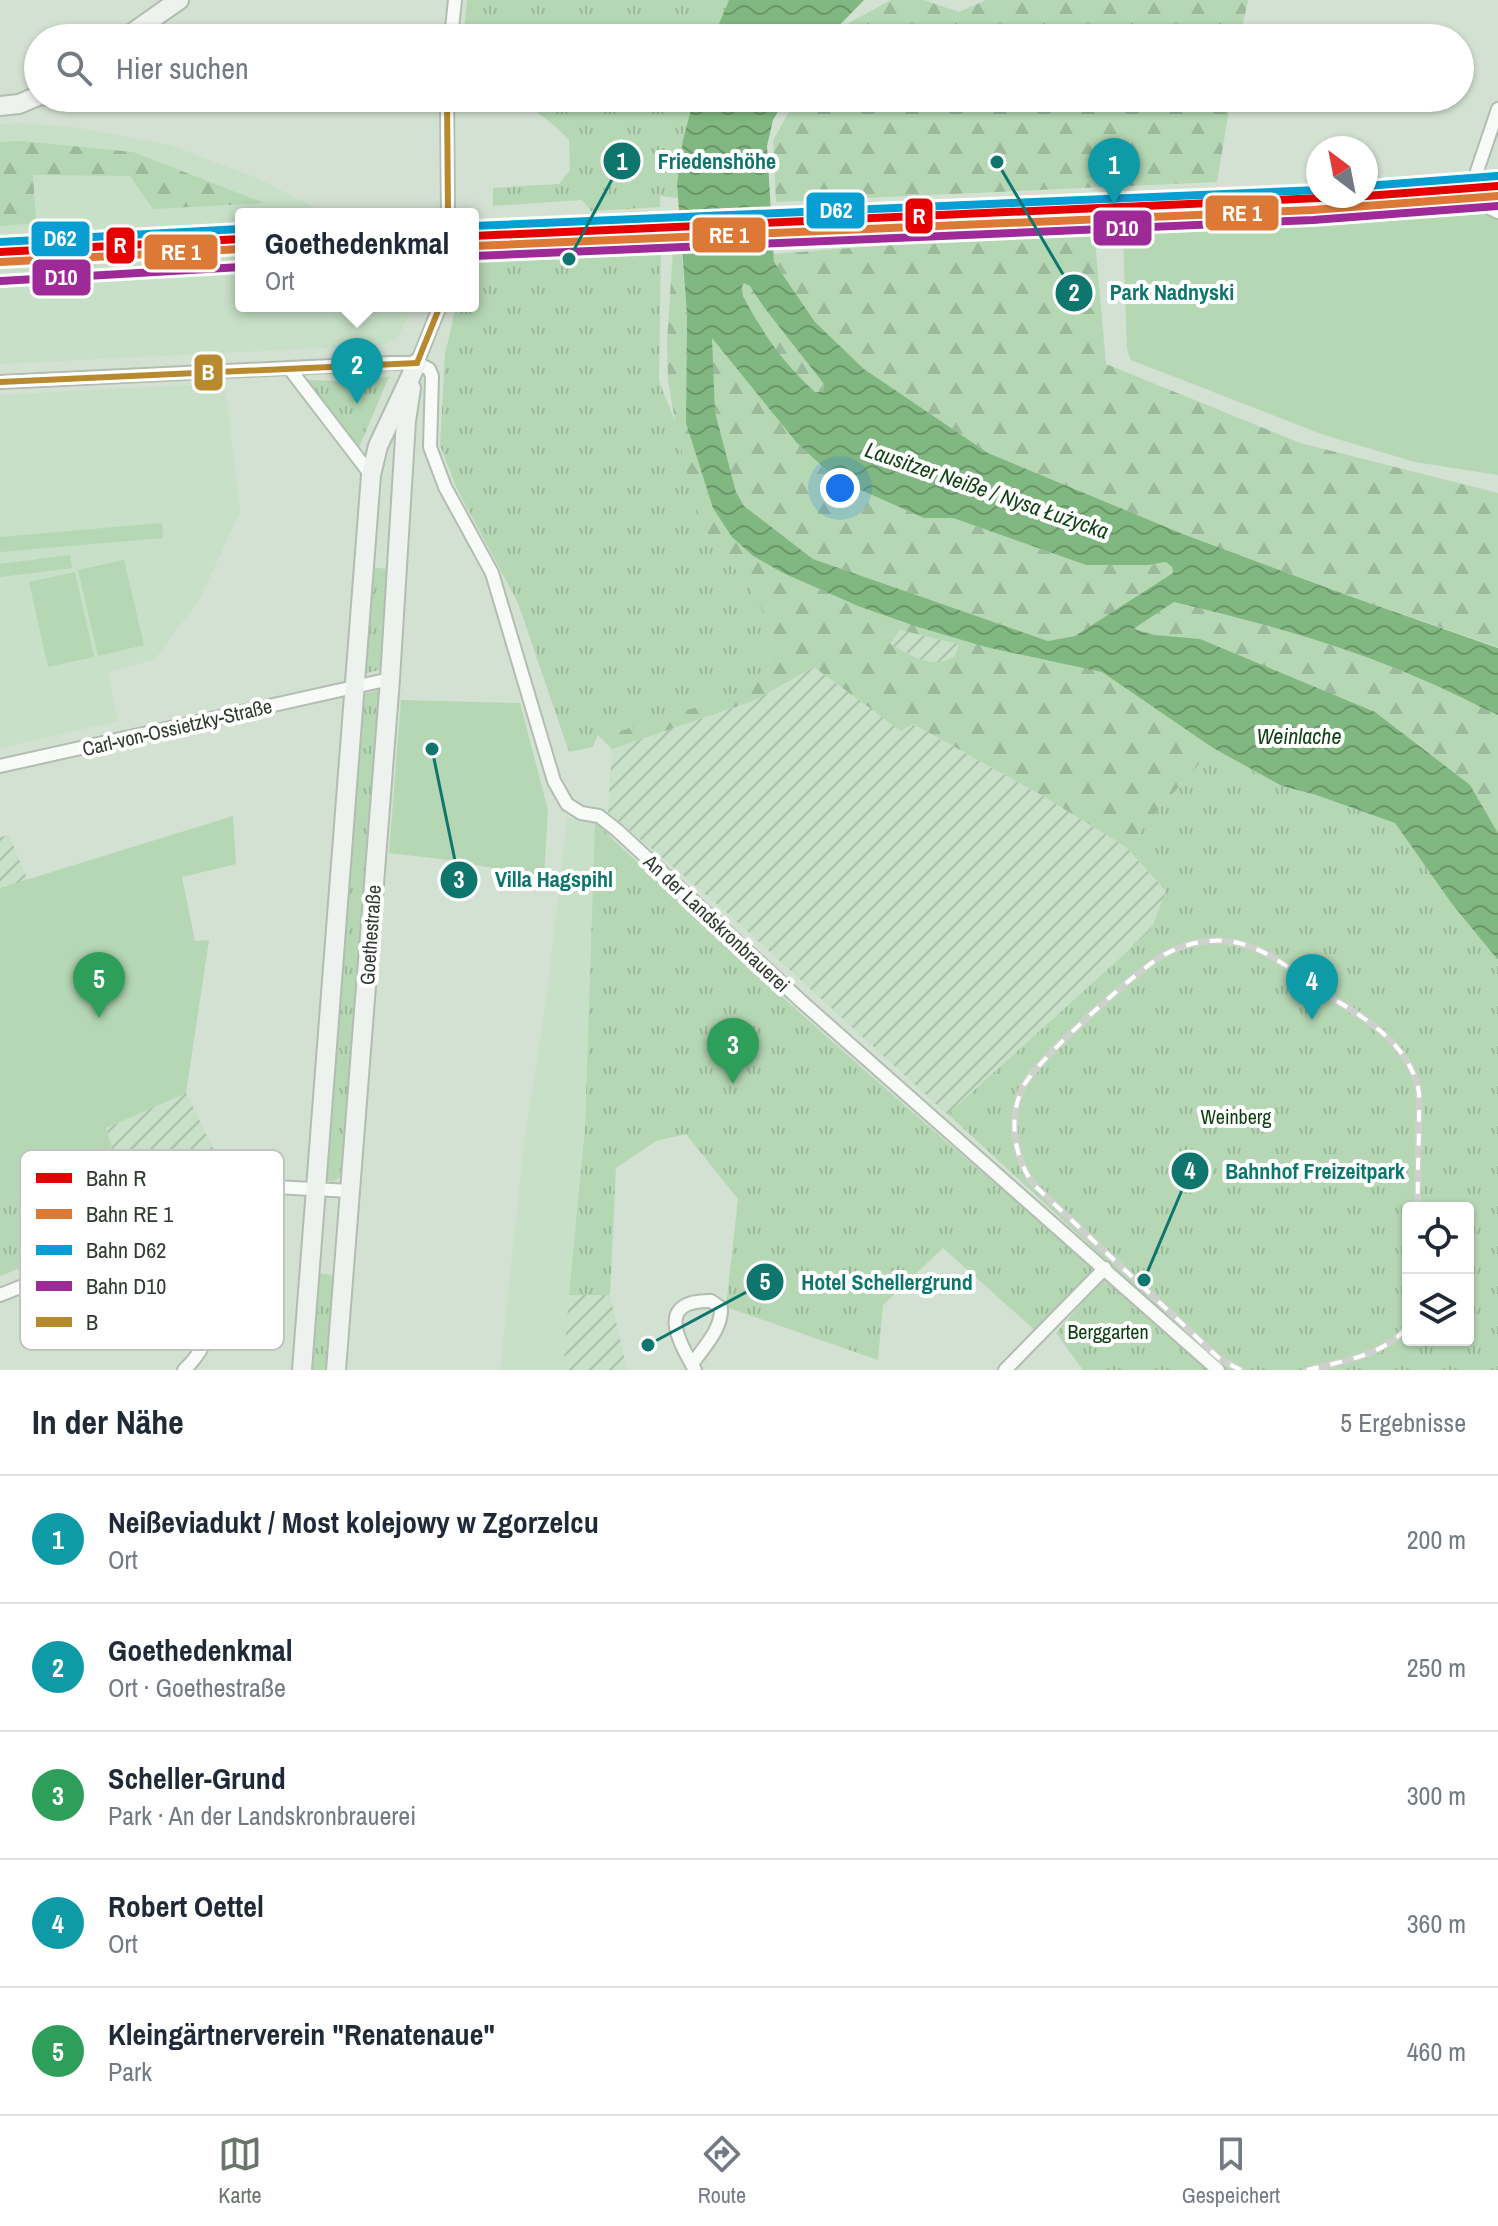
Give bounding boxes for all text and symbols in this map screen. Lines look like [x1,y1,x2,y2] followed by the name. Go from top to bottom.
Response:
[24,24,1474,112] search box
[52,46,96,90] icon: search
[116,48,249,88] text: Hier suchen
[1306,136,1378,208] north arrow
[602,138,792,184] callout: Friedenshöhe
[1088,138,1140,204] pin: 1
[617,145,628,177] text: 1
[658,146,776,176] text: Friedenshöhe
[805,191,866,230] line badge: D62
[1204,194,1280,232] line badge: RE 1
[819,195,853,225] text: D62
[904,197,934,235] line badge: R
[1222,198,1263,228] text: RE 1
[912,201,926,231] text: R
[235,208,479,312] popup
[1092,209,1153,247] line badge: D10
[1105,213,1139,243] text: D10
[691,216,767,254] line badge: RE 1
[30,220,91,258] line badge: D62
[709,220,750,250] text: RE 1
[43,223,77,253] text: D62
[265,223,449,263] text: Goethedenkmal
[105,226,136,265] line badge: R
[113,230,127,260] text: R
[143,233,219,271] line badge: RE 1
[161,237,202,267] text: RE 1
[31,258,92,297] line badge: D10
[44,262,78,292] text: D10
[265,263,294,298] text: Ort
[1054,270,1250,316] callout: Park Nadnyski
[1069,276,1080,308] text: 2
[1110,277,1234,307] text: Park Nadnyski
[331,338,383,404] pin: 2
[193,353,224,392] line badge: B
[201,357,215,387] text: B
[861,434,1113,546] water label: Lausitzer Neiße / Nysa Łużycka
[820,468,860,508] your location
[79,692,275,762] street label: Carl-von-Ossietzky-Straße
[1257,721,1341,751] water label: Weinlache
[637,847,796,998] street label: An der Landskronbrauerei
[439,857,629,903] callout: Villa Hagspihl
[454,863,465,895] text: 3
[495,864,613,894] text: Villa Hagspihl
[353,884,387,986] street label: Goethestraße
[73,952,125,1018] pin: 5
[1286,954,1338,1020] pin: 4
[707,1018,759,1084] pin: 3
[1201,1103,1271,1130] park label: Weinberg
[1170,1148,1421,1194] callout: Bahnhof Freizeitpark
[20,1150,284,1350] legend
[1185,1154,1196,1186] text: 4
[1225,1156,1406,1186] text: Bahnhof Freizeitpark
[86,1163,146,1193] text: Bahn R
[86,1199,173,1229] text: Bahn RE 1
[1402,1202,1474,1346] map controls
[1402,1202,1474,1274] button: locate
[86,1235,166,1265] text: Bahn D62
[745,1259,988,1305] callout: Hotel Schellergrund
[760,1265,771,1297] text: 5
[801,1267,973,1297] text: Hotel Schellergrund
[86,1271,166,1301] text: Bahn D10
[1402,1274,1474,1346] button: layers
[86,1307,98,1337] text: B
[1067,1318,1149,1345] park label: Berggarten
[32,1399,184,1445] text: In der Nähe
[1340,1405,1466,1440] text: 5 Ergebnisse
[108,1502,599,1542] text: Neißeviadukt / Most kolejowy w Zgorzelcu
[52,1522,64,1557] text: 1
[1407,1522,1466,1557] text: 200 m
[108,1542,138,1577] text: Ort
[108,1630,293,1670] text: Goethedenkmal
[52,1650,64,1685] text: 2
[1407,1650,1466,1685] text: 250 m
[108,1670,286,1705] text: Ort · Goethestraße
[108,1758,286,1798] text: Scheller-Grund
[52,1778,64,1813] text: 3
[1407,1778,1466,1813] text: 300 m
[108,1798,416,1833] text: Park · An der Landskronbrauerei
[108,1886,264,1926] text: Robert Oettel
[52,1906,64,1941] text: 4
[1407,1906,1466,1941] text: 360 m
[108,1926,138,1961] text: Ort
[108,2014,495,2054] text: Kleingärtnerverein "Renatenaue"
[52,2034,64,2069] text: 5
[1407,2034,1466,2069] text: 460 m
[108,2054,152,2089] text: Park
[218,2132,262,2210] tab: Karte
[698,2132,746,2210] tab: Route
[1182,2132,1280,2210] tab: Gespeichert

